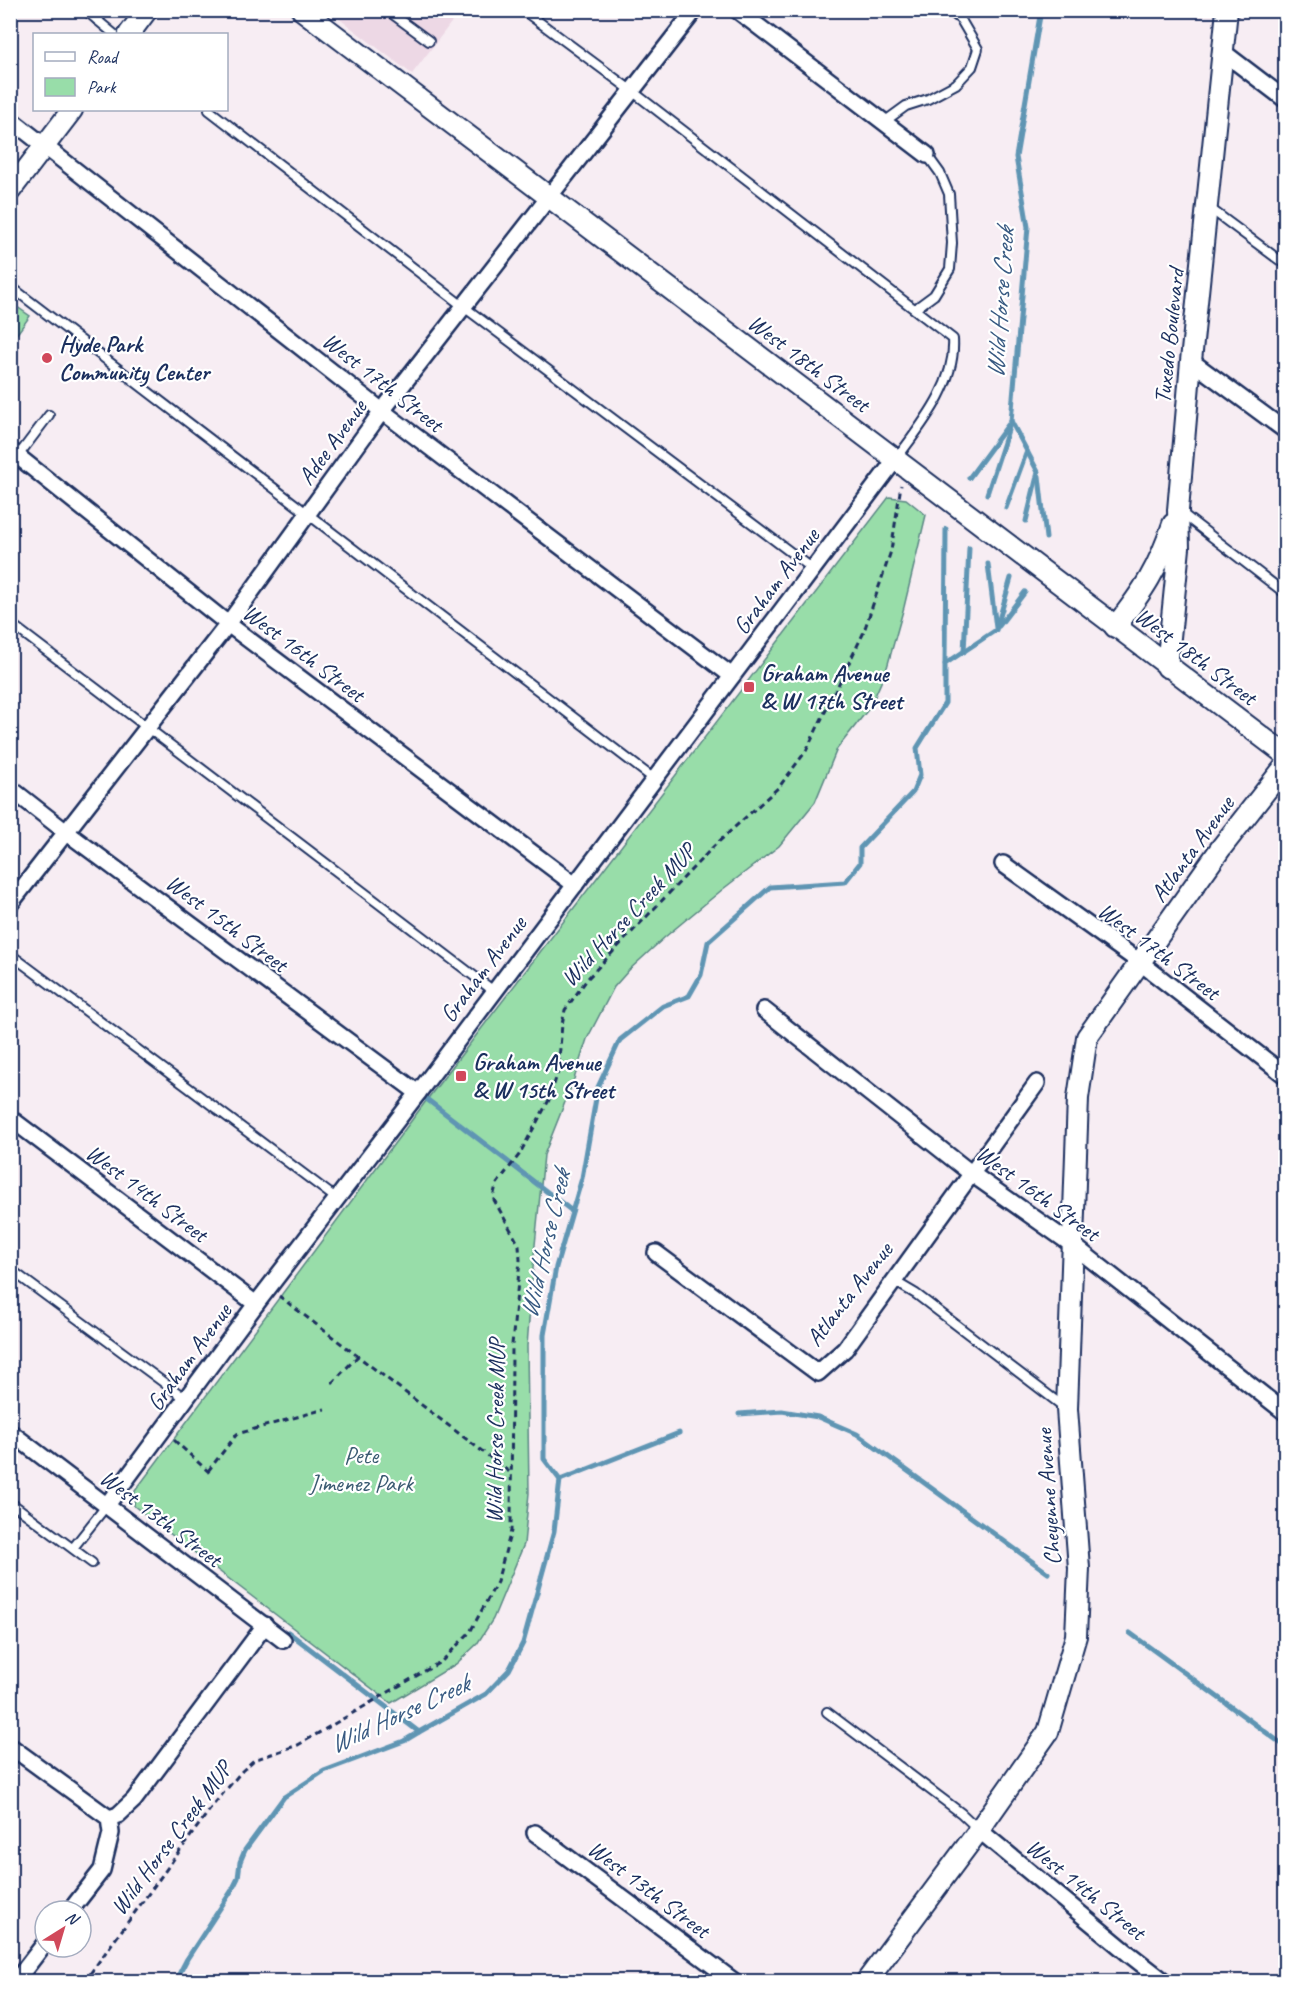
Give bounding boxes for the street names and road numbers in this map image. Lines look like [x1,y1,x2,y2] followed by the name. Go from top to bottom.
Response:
[1147,263,1191,405] street label: Tuxedo Boulevard
[742,307,878,420] street label: West 18th Street
[317,325,451,440] street label: West 17th Street
[291,392,374,491] street label: Adee Avenue
[726,520,827,640] street label: Graham Avenue
[237,597,373,710] street label: West 16th Street
[1129,600,1265,713] street label: West 18th Street
[1143,788,1242,908] street label: Atlanta Avenue
[554,835,704,993] street label: Wild Horse Creek MUP
[160,867,296,980] street label: West 15th Street
[1092,895,1228,1008] street label: West 17th Street
[433,908,534,1028] street label: Graham Avenue
[80,1137,216,1250] street label: West 14th Street
[970,1138,1107,1249] street label: West 16th Street
[799,1234,900,1352] street label: Atlanta Avenue
[140,1296,239,1417] street label: Graham Avenue
[478,1336,512,1523] street label: Wild Horse Creek MUP
[1028,1426,1068,1566] street label: Cheyenne Avenue
[94,1462,230,1575] street label: West 13th Street
[104,1753,240,1921] street label: Wild Horse Creek MUP
[1020,1832,1153,1948] street label: West 14th Street
[582,1833,718,1946] street label: West 13th Street

